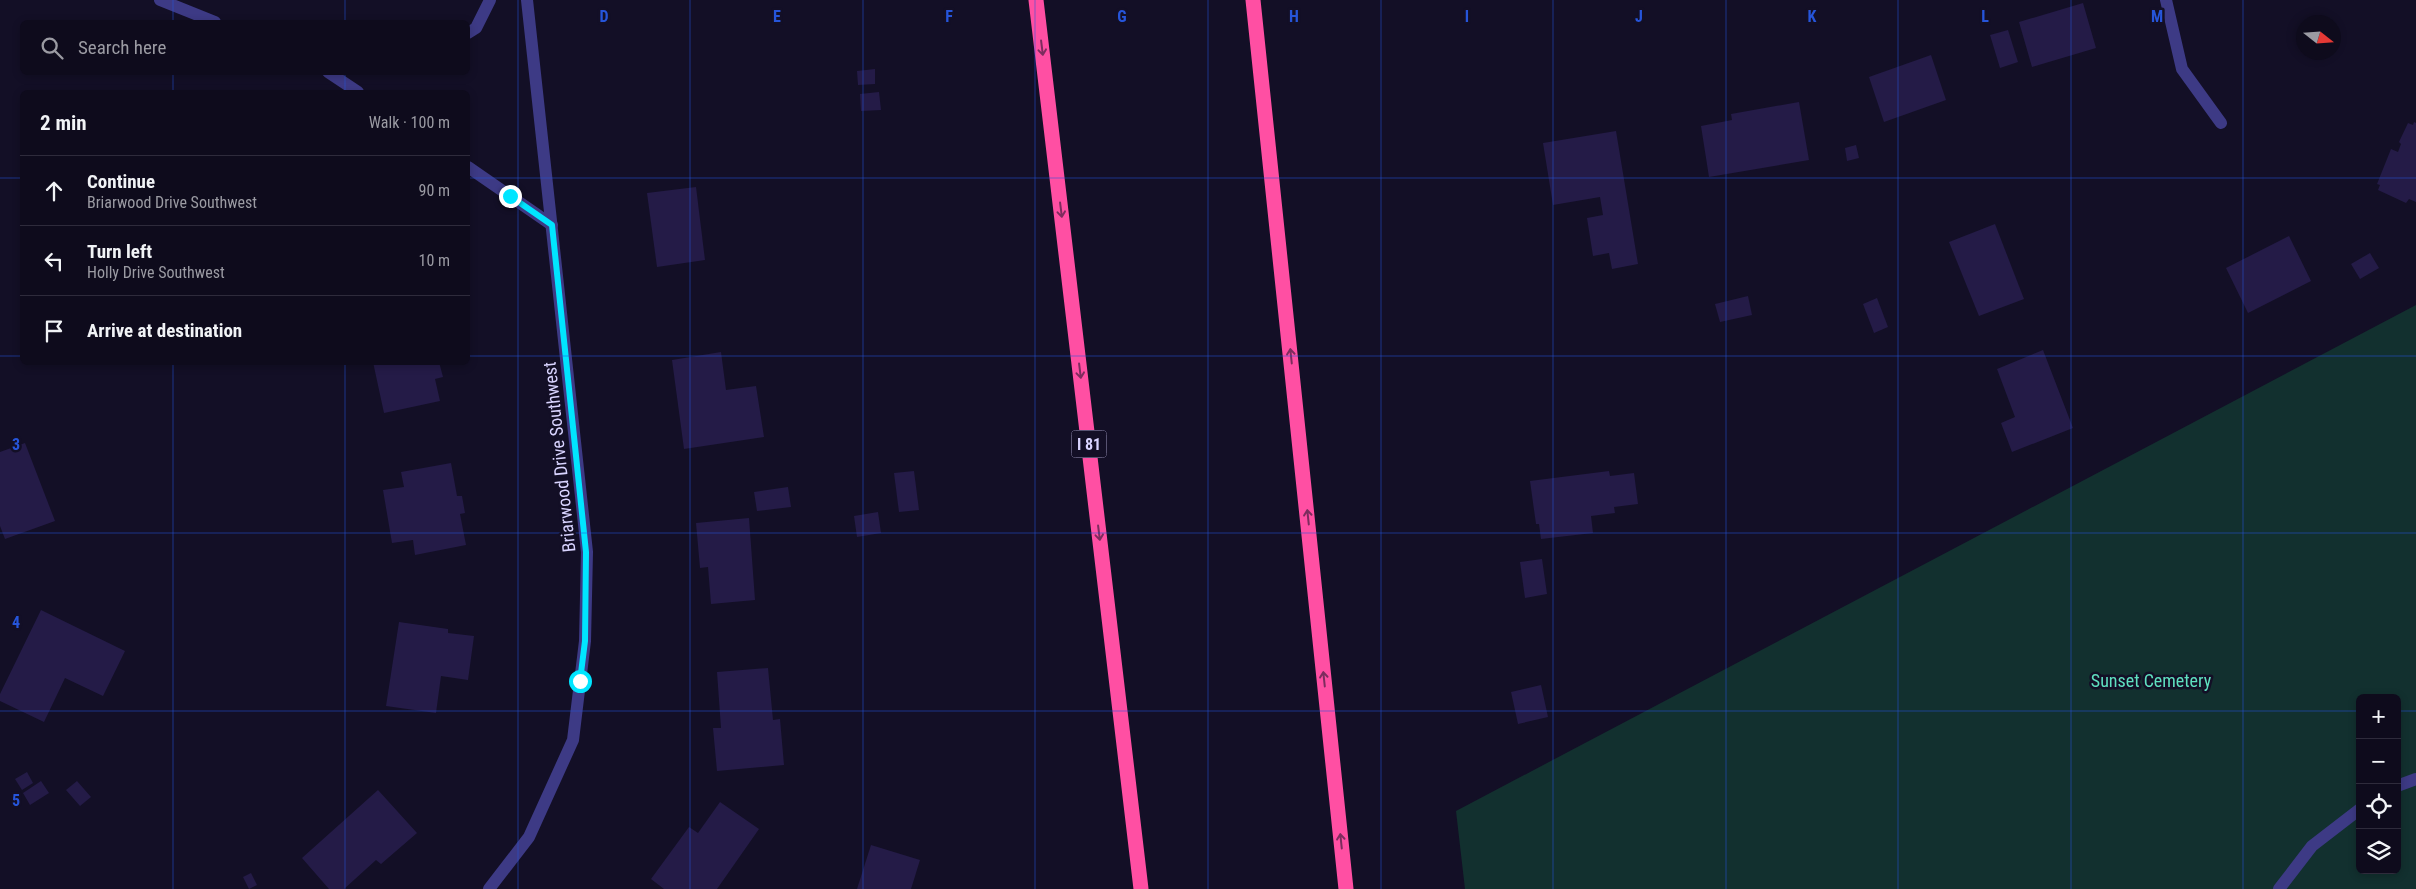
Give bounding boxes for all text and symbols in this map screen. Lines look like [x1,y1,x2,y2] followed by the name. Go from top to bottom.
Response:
[599,7,609,26] text: D
[773,7,781,26] text: E
[945,7,953,26] text: F
[1117,7,1127,26] text: G
[1289,7,1299,26] text: H
[1465,7,1469,26] text: I
[1635,7,1643,26] text: J
[1808,7,1817,26] text: K
[1981,7,1989,26] text: L
[2151,7,2163,26] text: M
[2296,15,2341,60] north arrow
[20,20,470,75] search box
[38,34,66,62] icon: search
[78,36,166,59] text: Search here
[1037,40,1047,56] one-way arrow
[40,111,87,135] text: 2 min
[369,113,450,132] text: Walk · 100 m
[87,170,155,193] text: Continue
[40,177,68,205] icon: ahead
[418,181,450,200] text: 90 m
[499,185,522,208] route end
[87,193,257,212] text: Briarwood Drive Southwest
[1056,201,1066,217] one-way arrow
[87,240,152,263] text: Turn left
[40,247,68,275] icon: left
[418,251,450,270] text: 10 m
[87,263,225,282] text: Holly Drive Southwest
[40,317,68,345] icon: arrive
[87,319,242,342] text: Arrive at destination
[1286,348,1296,364] one-way arrow
[539,361,579,553] street label: Briarwood Drive Southwest
[1075,363,1085,379] one-way arrow
[1072,430,1106,458] road number: I 81
[12,435,20,454] text: 3
[1303,510,1312,526] one-way arrow
[1094,524,1104,540] one-way arrow
[12,613,20,632] text: 4
[569,670,592,693] route start
[2091,670,2212,691] park label: Sunset Cemetery
[1320,671,1329,687] one-way arrow
[2356,694,2401,874] map controls
[2356,694,2401,739] button: +
[2356,739,2401,784] button: −
[2356,784,2401,829] button: locate
[12,791,20,810] text: 5
[2356,829,2401,874] button: layers
[1336,833,1346,849] one-way arrow

